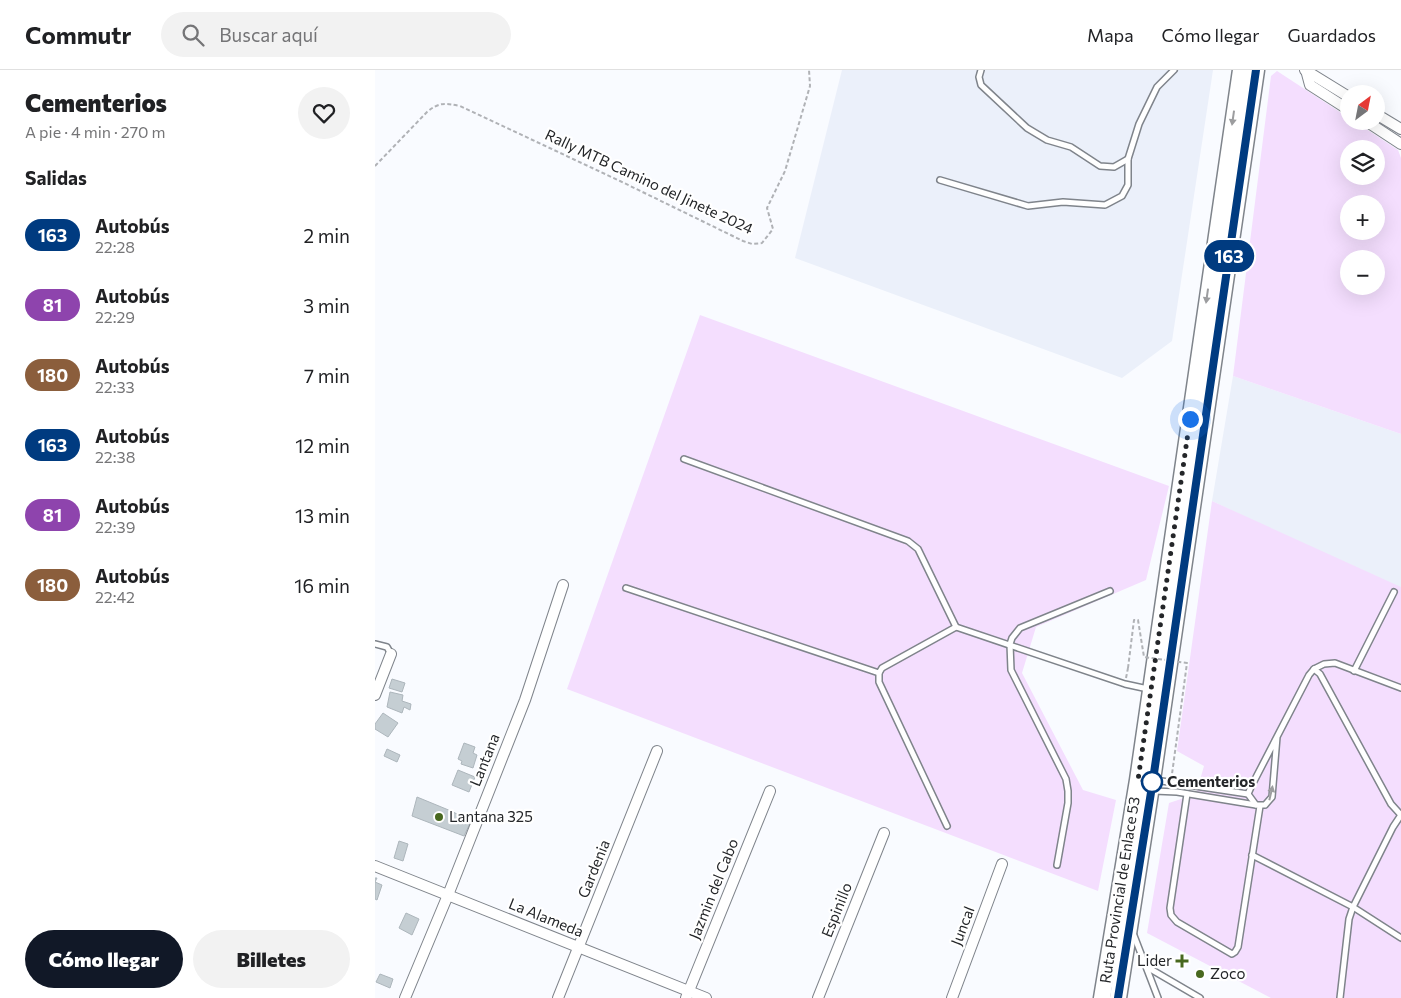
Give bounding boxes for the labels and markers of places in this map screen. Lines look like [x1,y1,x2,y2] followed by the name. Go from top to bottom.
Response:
[1141,771,1163,793] marker: Cementerios
[1167,772,1255,790] place label: Cementerios
[449,807,533,825] place label: Lantana 325
[433,811,445,823] marker: Lantana 325
[1137,951,1172,969] place label: Lider
[1176,955,1188,967] marker: Lider
[1210,964,1245,982] place label: Zoco
[1194,968,1206,980] marker: Zoco

